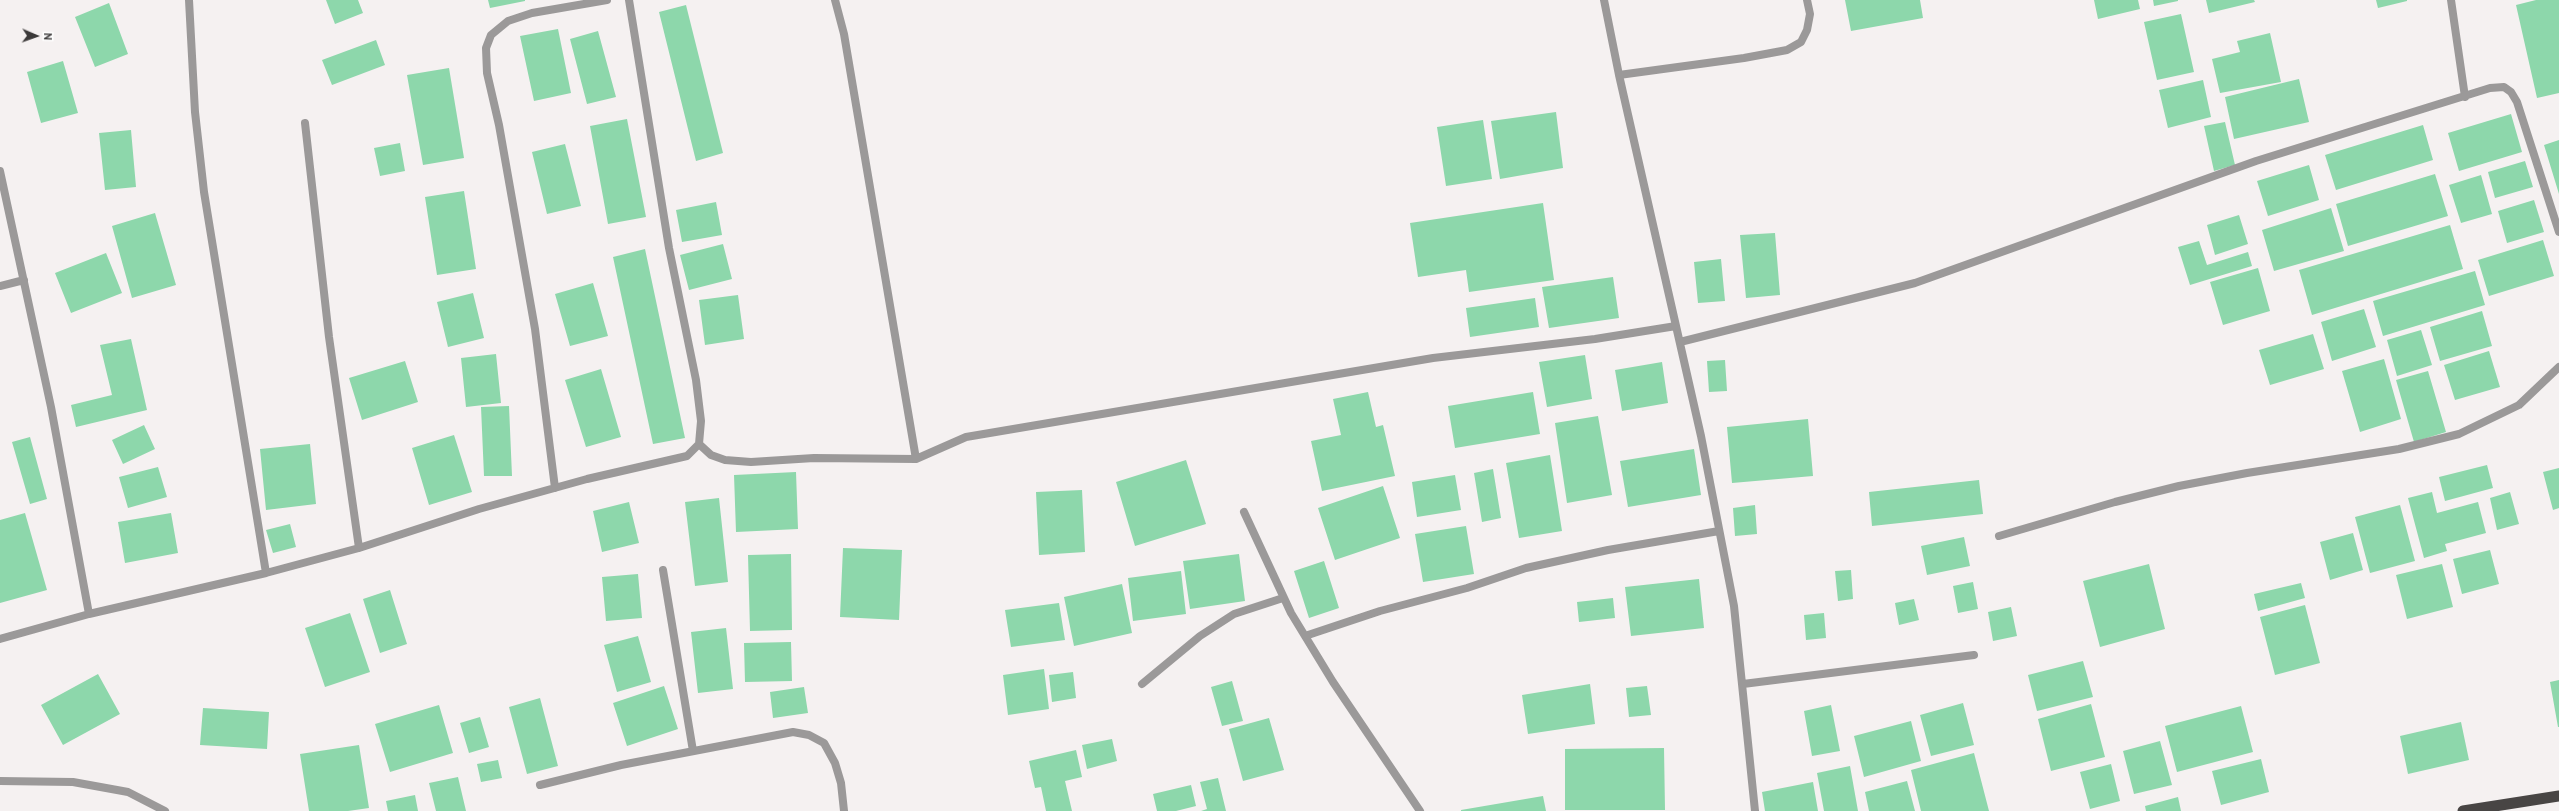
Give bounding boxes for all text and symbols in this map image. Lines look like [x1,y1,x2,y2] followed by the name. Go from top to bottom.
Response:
[16,16,56,56] north arrow
[41,33,55,40] text: N

